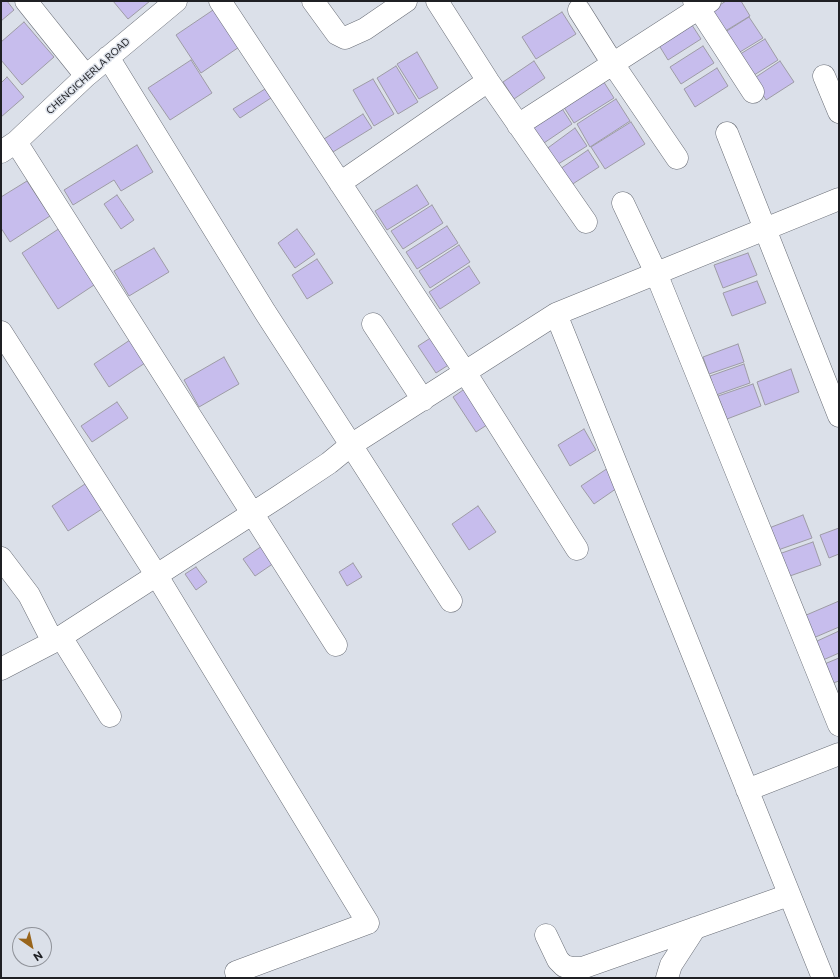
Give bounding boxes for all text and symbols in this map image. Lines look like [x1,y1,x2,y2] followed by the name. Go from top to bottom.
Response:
[44,35,132,117] street label: CHENGICHERLA ROAD
[12,927,52,967] north arrow
[31,949,45,964] text: N

